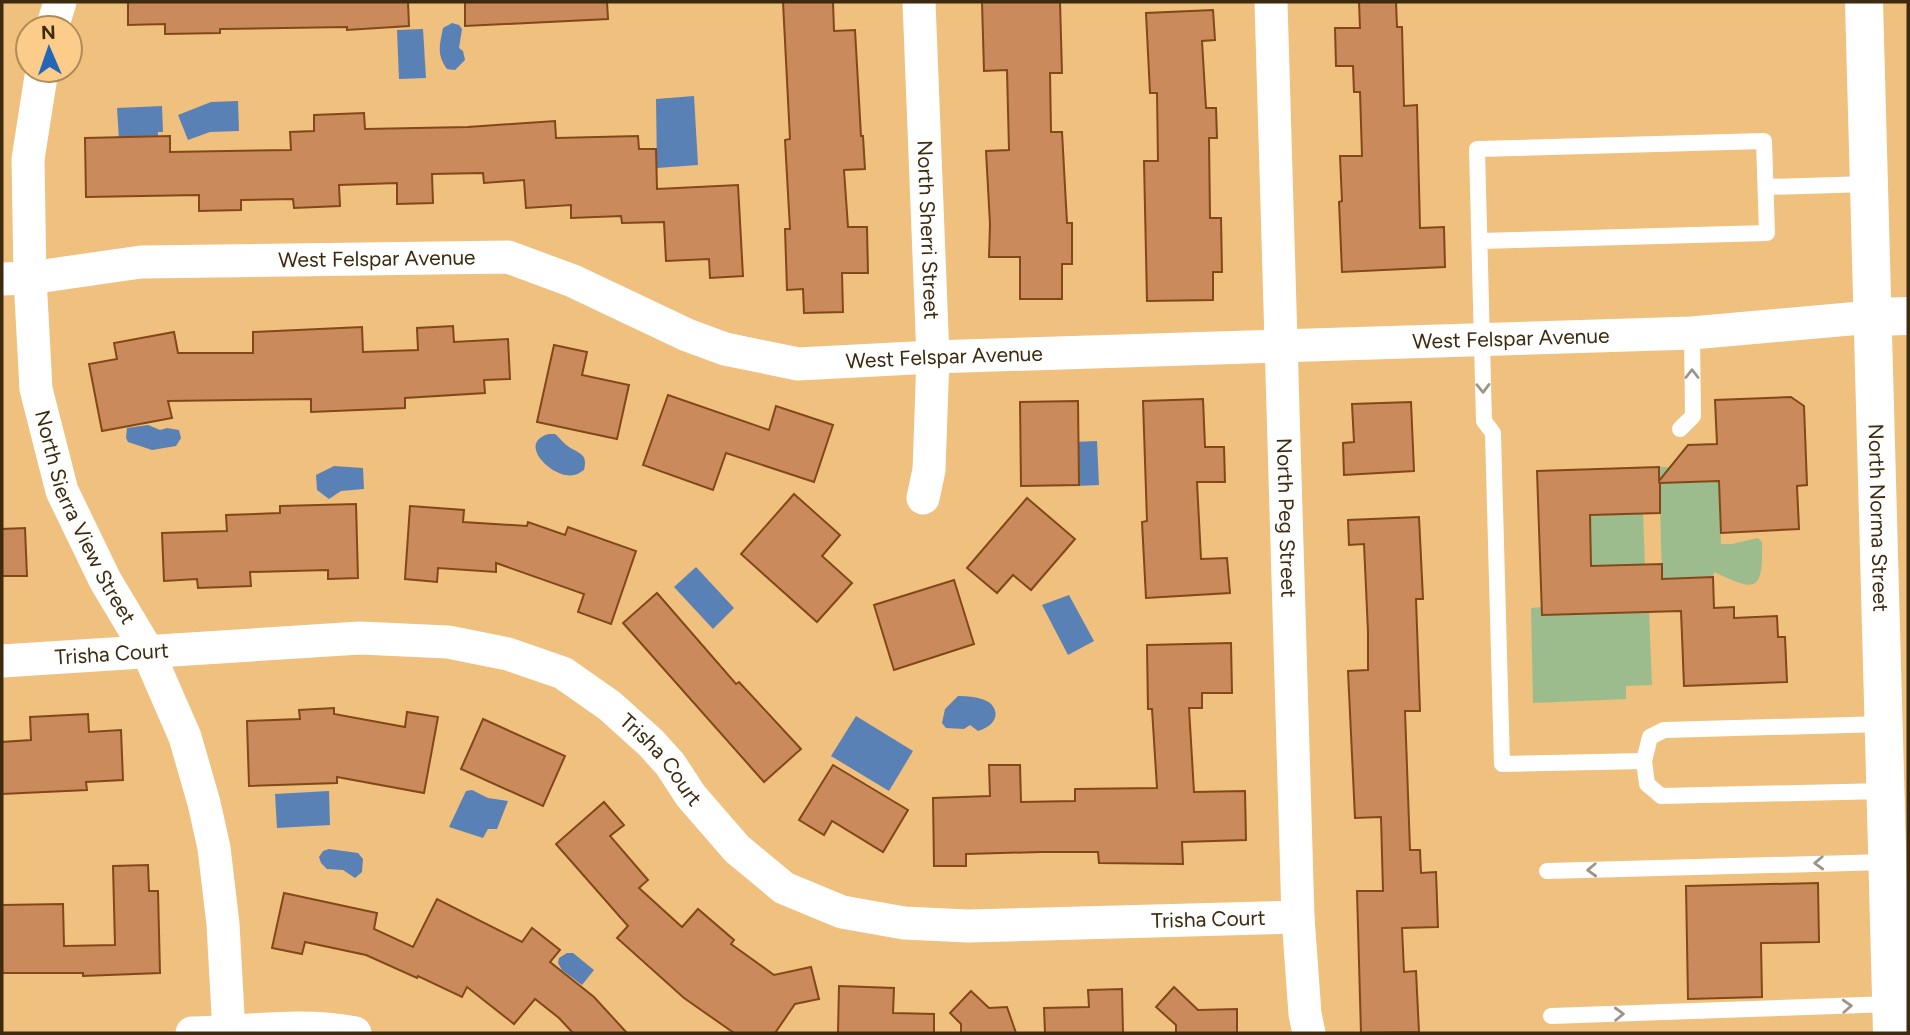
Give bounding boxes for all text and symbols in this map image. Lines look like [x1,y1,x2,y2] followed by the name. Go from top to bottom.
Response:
[14,14,84,84] north arrow
[41,21,56,44] text: N
[912,140,945,320] street label: North Sherri Street
[278,244,476,272] street label: West Felspar Avenue
[1412,323,1610,354] street label: West Felspar Avenue
[845,341,1043,374] street label: West Felspar Avenue
[1685,369,1700,380] one-way arrow
[1476,383,1491,394] one-way arrow
[30,407,141,628] street label: North Sierra View Street
[1863,423,1894,612] street label: North Norma Street
[1272,437,1302,598] street label: North Peg Street
[54,637,170,670] street label: Trisha Court
[615,708,707,811] street label: Trisha Court
[1813,856,1824,871] one-way arrow
[1586,862,1597,877] one-way arrow
[1151,905,1266,933] street label: Trisha Court
[1842,999,1853,1014] one-way arrow
[1614,1006,1625,1021] one-way arrow

